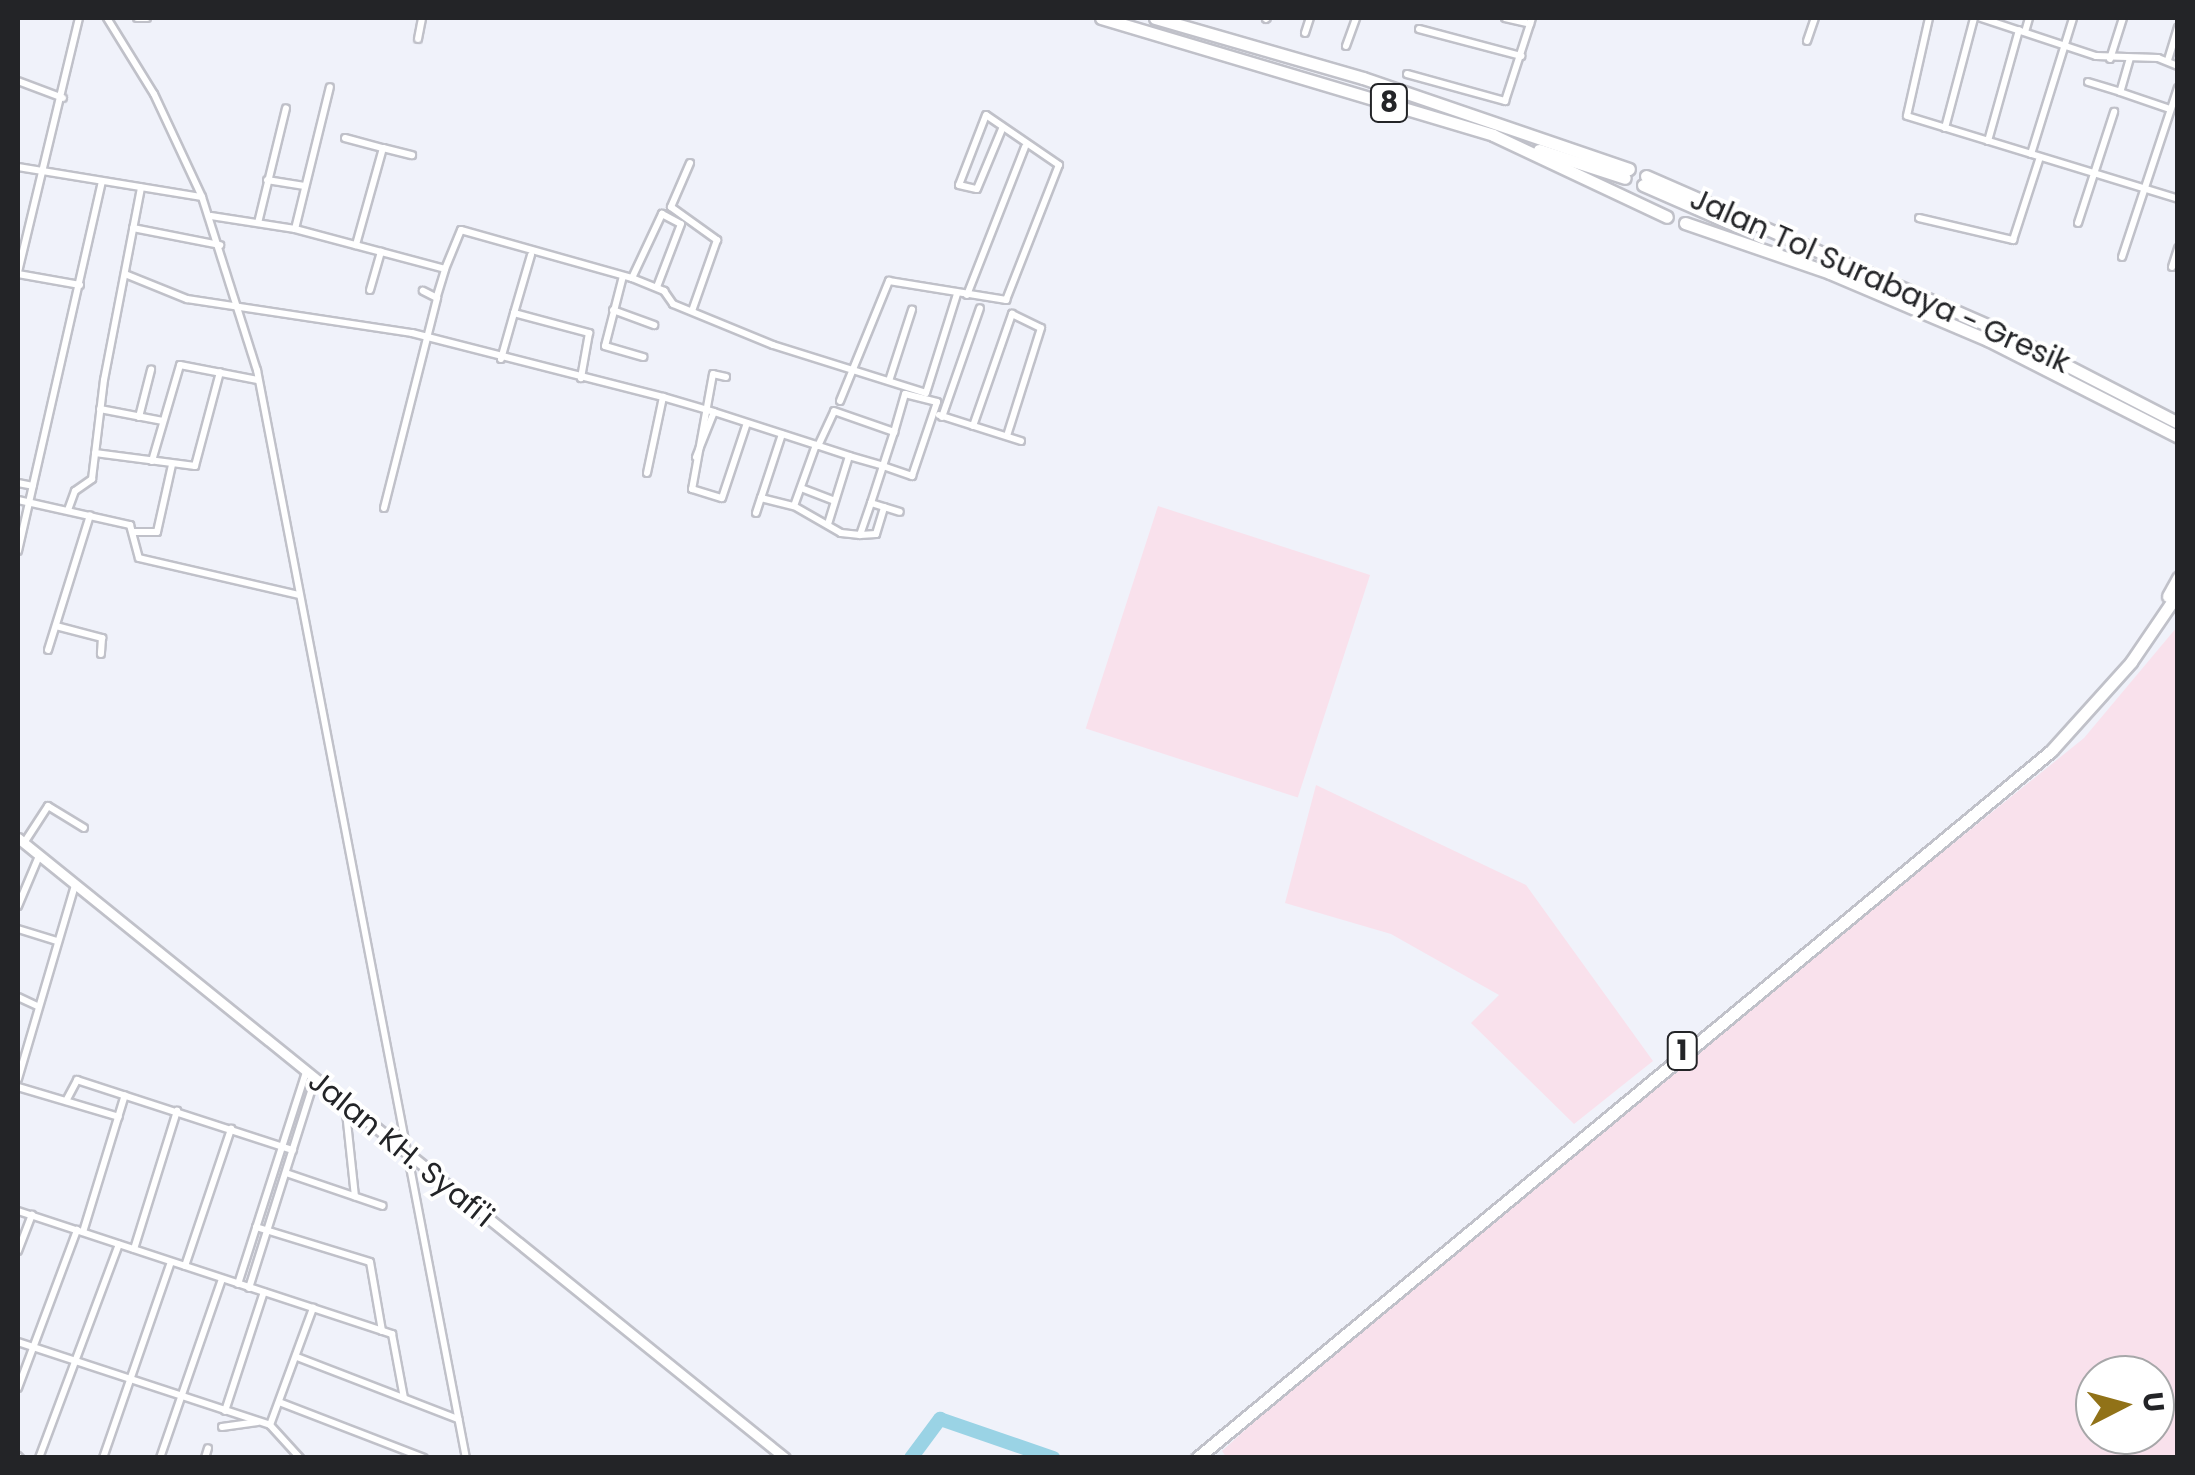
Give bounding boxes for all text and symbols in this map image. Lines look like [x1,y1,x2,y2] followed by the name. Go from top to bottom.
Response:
[1369,80,1409,126] road number: 8
[1684,181,2076,381] street label: Jalan Tol Surabaya - Gresik
[1664,1028,1700,1074] road number: 1
[301,1063,501,1235] street label: Jalan KH. Syafi'i
[2075,1355,2175,1455] north arrow
[2133,1390,2174,1414] text: U

